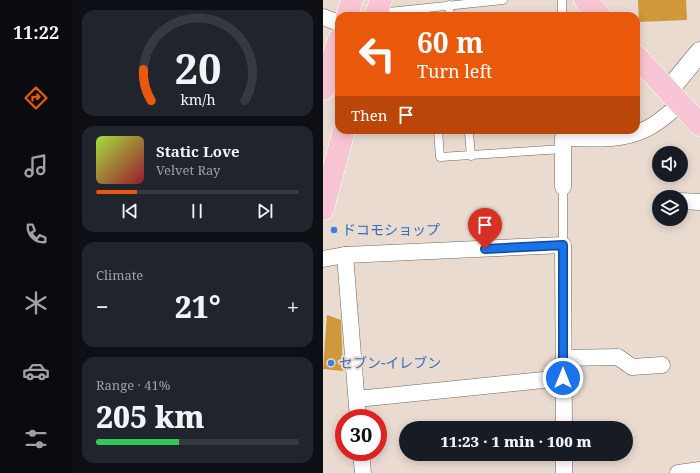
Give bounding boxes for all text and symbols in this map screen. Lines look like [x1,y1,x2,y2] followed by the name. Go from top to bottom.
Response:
[13,20,59,44] text: 11:22
[417,23,484,61] text: 60 m
[351,28,403,80] icon: left
[174,40,221,96] text: 20
[417,59,492,83] text: Turn left
[22,84,50,112] icon: directions
[180,89,215,108] text: km/h
[395,104,417,126] icon: arrive
[351,105,387,125] text: Then
[156,141,240,161] text: Static Love
[652,146,688,226] map controls
[652,146,688,182] button: sound
[22,152,50,180] icon: music
[156,161,220,179] text: Velvet Ray
[652,190,688,226] button: layers
[119,200,141,222] icon: previous
[186,200,208,222] icon: pause
[254,200,276,222] icon: next
[468,208,502,249] pin
[474,214,496,236] icon: arrive
[22,220,50,248] icon: phone
[342,220,440,239] place label: ドコモショップ
[329,225,339,235] marker: ドコモショップ
[96,266,143,284] text: Climate
[175,286,221,327] text: 21°
[22,289,50,317] icon: climate
[96,291,109,321] text: −
[287,291,299,321] text: +
[339,353,441,372] place label: セブン-イレブン
[22,357,50,385] icon: car
[542,357,584,399] position arrow
[326,358,336,368] marker: セブン-イレブン
[96,376,170,394] text: Range · 41%
[96,396,205,437] text: 205 km
[335,409,387,461] speed limit sign: 30
[22,425,50,453] icon: filters
[440,431,592,451] text: 11:23 · 1 min · 100 m

